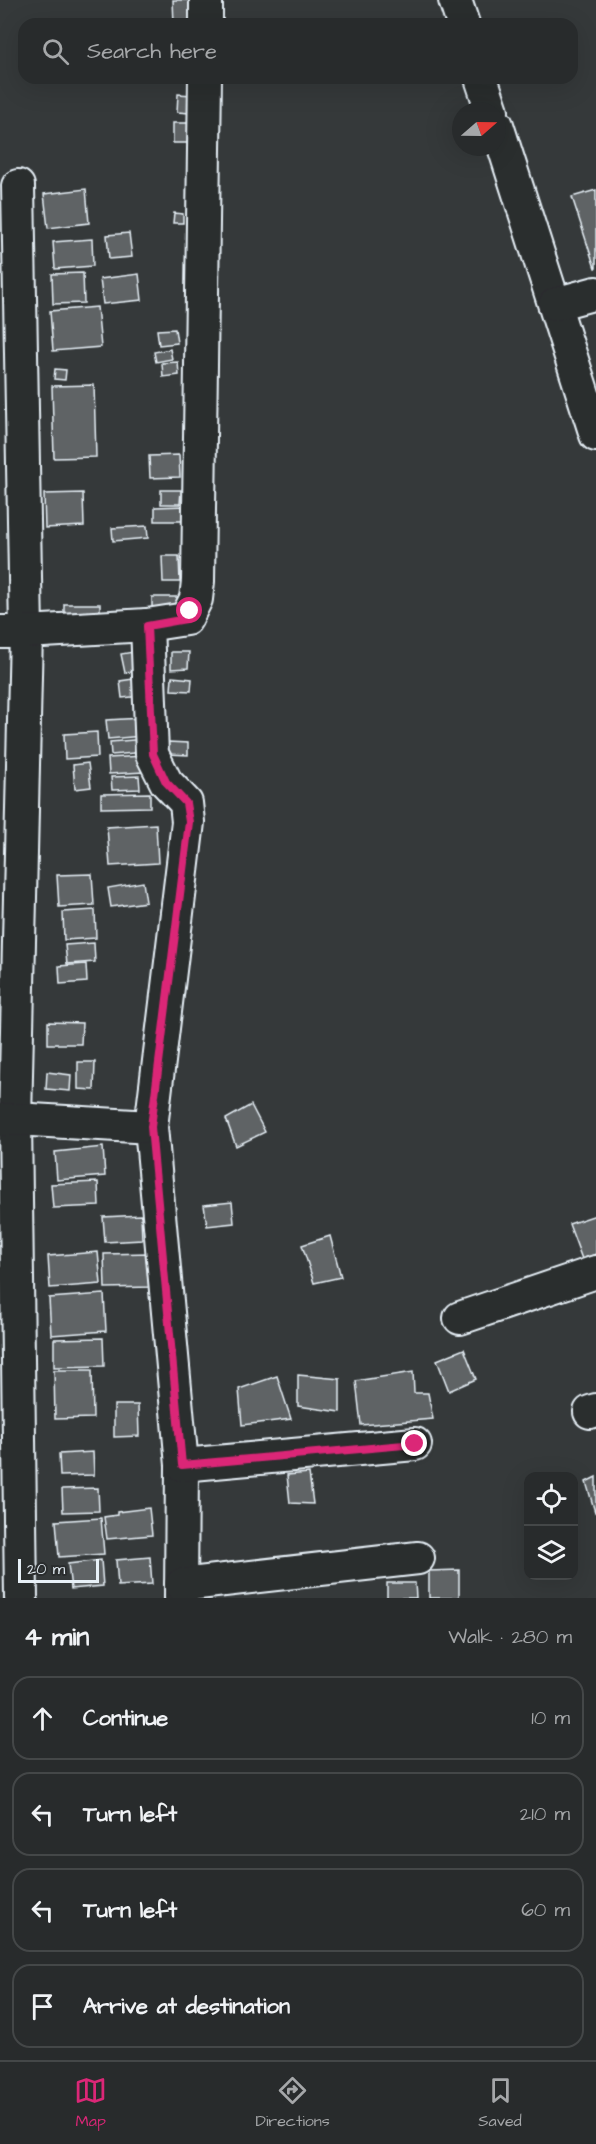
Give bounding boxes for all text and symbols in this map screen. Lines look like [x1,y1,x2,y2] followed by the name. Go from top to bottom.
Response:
[18,18,578,84] search box
[39,35,72,68] icon: search
[87,36,217,67] text: Search here
[452,102,506,156] north arrow
[176,597,202,623] route start
[401,1430,427,1456] route end
[524,1472,578,1580] map controls
[524,1472,578,1526] button: locate
[524,1526,578,1580] button: layers
[18,1556,99,1584] scale bar
[27,1558,65,1580] text: 20 m
[24,1619,89,1655] text: 4 min
[448,1623,572,1651] text: Walk · 280 m
[26,1702,59,1735] icon: ahead
[83,1703,168,1734] text: Continue
[531,1704,570,1732] text: 10 m
[26,1798,59,1831] icon: left
[83,1799,177,1830] text: Turn left
[520,1800,570,1828] text: 210 m
[26,1894,59,1927] icon: left
[83,1895,177,1926] text: Turn left
[521,1896,570,1924] text: 60 m
[26,1990,59,2023] icon: arrive
[83,1991,290,2022] text: Arrive at destination
[74,2074,107,2132] tab: Map
[256,2074,330,2132] tab: Directions
[478,2074,522,2132] tab: Saved

